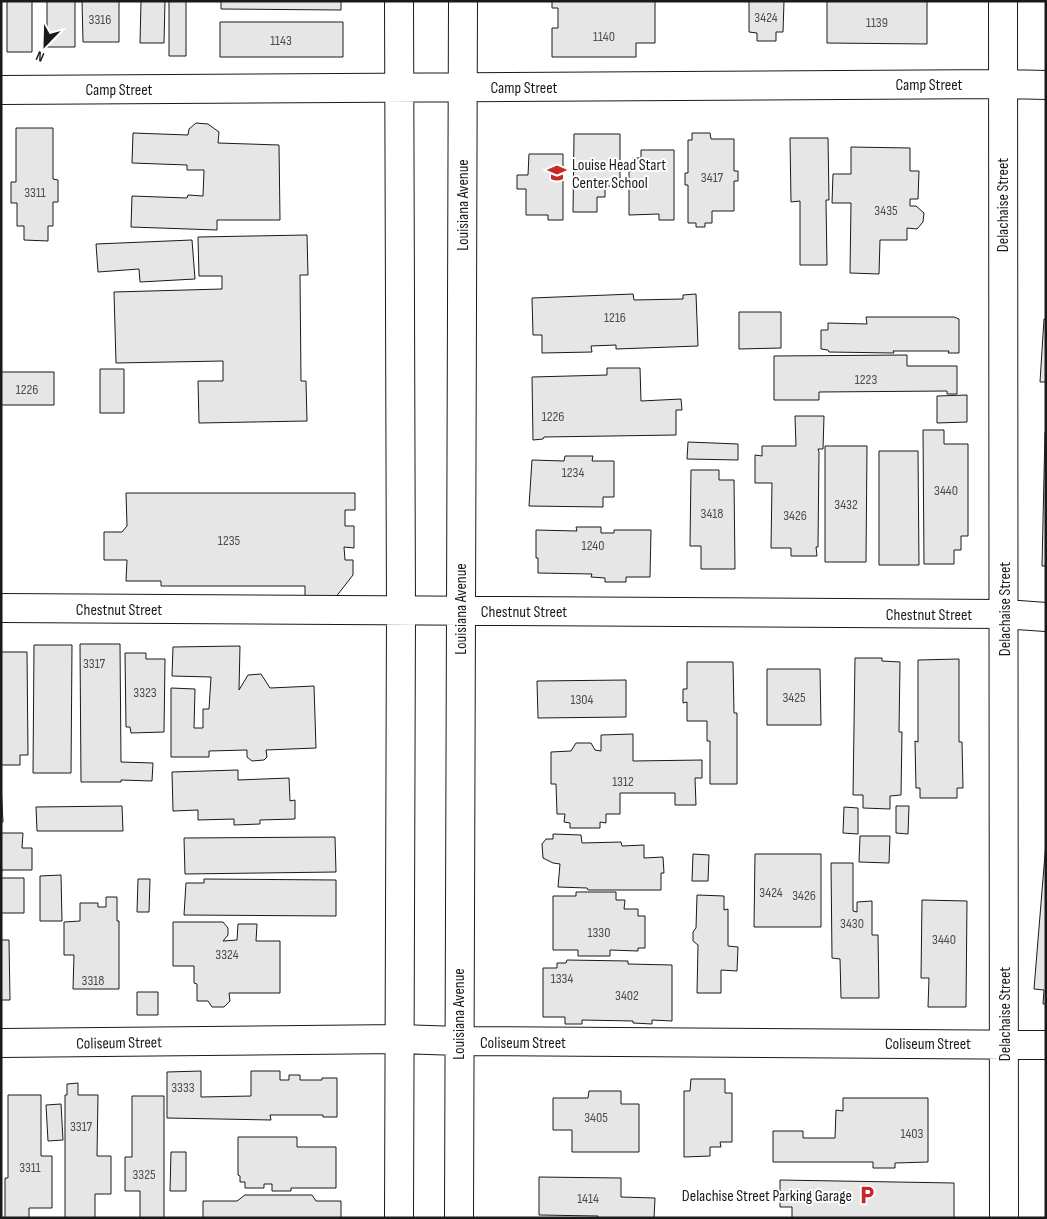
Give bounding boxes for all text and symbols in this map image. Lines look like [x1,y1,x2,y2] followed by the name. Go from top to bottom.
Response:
[754,9,778,26] house number: 3424
[89,11,111,28] house number: 3316
[866,14,888,31] house number: 1139
[20,20,70,70] north arrow
[593,28,615,45] house number: 1140
[270,32,292,49] house number: 1143
[33,47,47,66] text: N
[896,76,963,95] street label: Camp Street
[491,79,558,98] street label: Camp Street
[86,81,153,100] street label: Camp Street
[572,156,666,193] place label: Louise Head Start Center School
[994,158,1013,252] street label: Delachaise Street
[454,159,473,251] street label: Louisiana Avenue
[546,162,568,184] school or university icon: Louise Head Start Center School
[701,169,724,186] house number: 3417
[24,184,46,201] house number: 3311
[874,202,898,219] house number: 3435
[604,309,626,326] house number: 1216
[855,371,877,388] house number: 1223
[16,381,38,398] house number: 1226
[542,408,564,425] house number: 1226
[562,464,584,481] house number: 1234
[934,482,958,499] house number: 3440
[834,496,858,513] house number: 3432
[701,505,723,522] house number: 3418
[783,507,807,524] house number: 3426
[218,532,241,549] house number: 1235
[582,537,604,554] house number: 1240
[996,562,1015,656] street label: Delachaise Street
[452,563,471,655] street label: Louisiana Avenue
[76,601,162,620] street label: Chestnut Street
[481,603,567,622] street label: Chestnut Street
[886,606,972,625] street label: Chestnut Street
[83,655,106,672] house number: 3317
[133,684,157,701] house number: 3323
[782,689,806,706] house number: 3425
[571,691,594,708] house number: 1304
[612,773,634,790] house number: 1312
[759,884,783,901] house number: 3424
[792,887,816,904] house number: 3426
[840,915,864,932] house number: 3430
[588,924,610,941] house number: 1330
[932,931,956,948] house number: 3440
[215,946,239,963] house number: 3324
[996,967,1015,1061] street label: Delachaise Street
[450,968,469,1060] street label: Louisiana Avenue
[551,970,573,987] house number: 1334
[82,972,104,989] house number: 3318
[615,987,639,1004] house number: 3402
[76,1033,162,1054] street label: Coliseum Street
[480,1034,566,1053] street label: Coliseum Street
[885,1035,971,1054] street label: Coliseum Street
[171,1079,195,1096] house number: 3333
[584,1109,608,1126] house number: 3405
[70,1118,93,1135] house number: 3317
[901,1125,924,1142] house number: 1403
[19,1159,41,1176] house number: 3311
[132,1166,156,1183] house number: 3325
[856,1184,878,1206] parking icon: Delachise Street Parking Garage
[682,1187,852,1206] place label: Delachise Street Parking Garage
[577,1190,599,1207] house number: 1414

